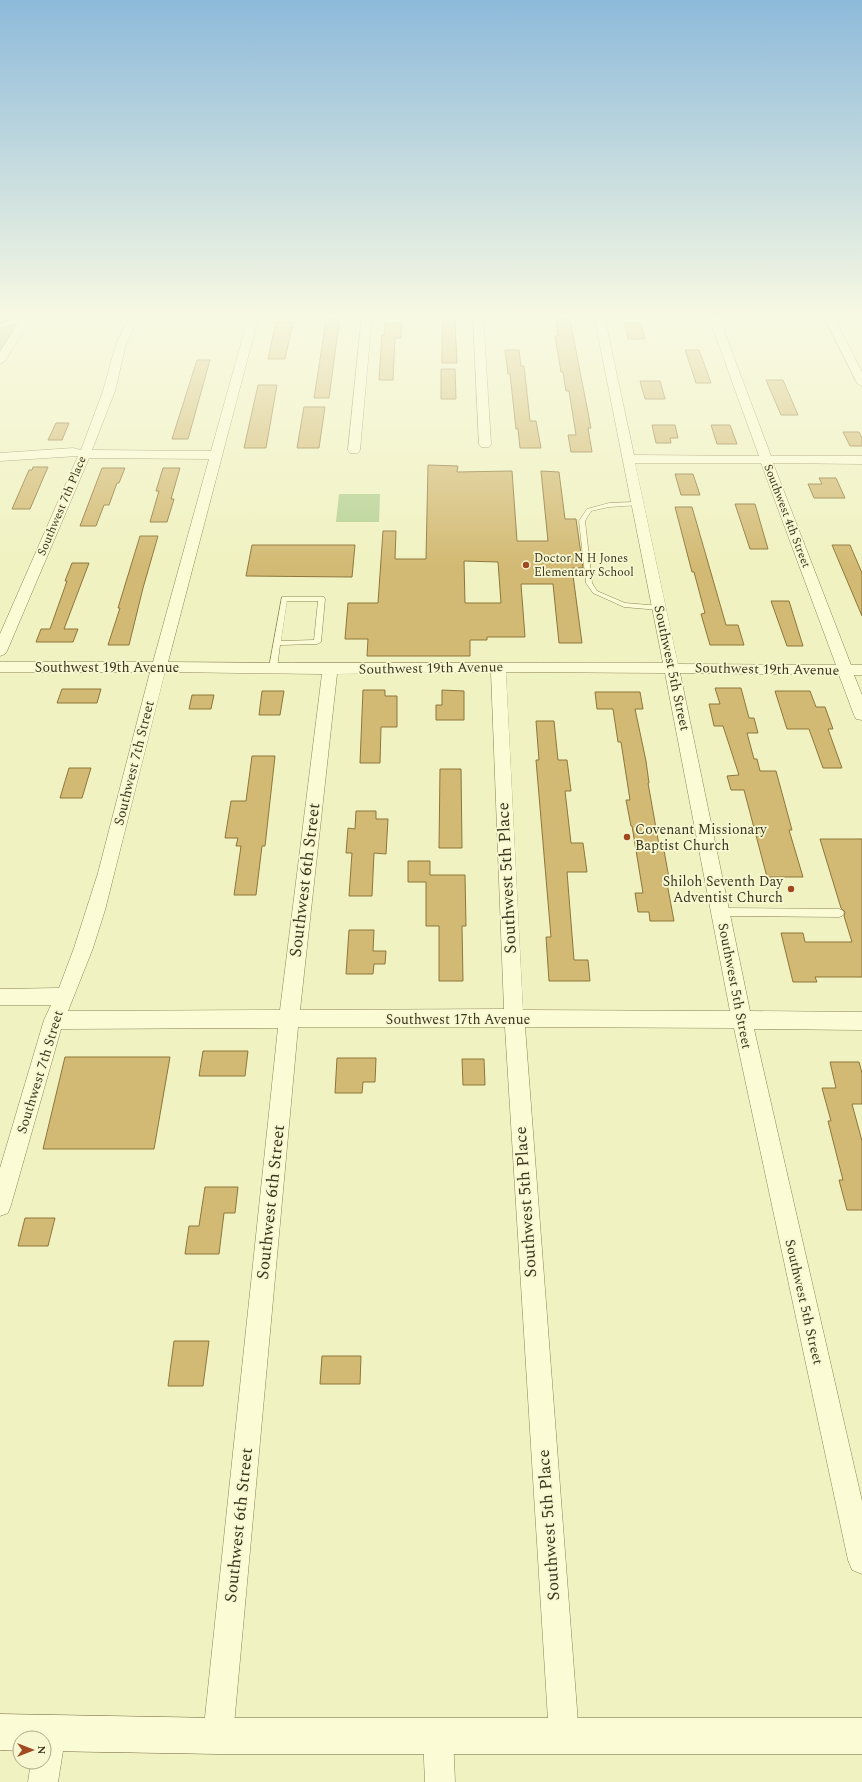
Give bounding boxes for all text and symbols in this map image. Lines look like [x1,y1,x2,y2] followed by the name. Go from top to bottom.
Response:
[32,453,92,559] street label: Southwest 7th Place
[758,461,816,571] street label: Southwest 4th Street
[534,549,634,582] place label: Doctor N H Jones Elementary School
[521,560,531,570] marker: Doctor N H Jones Elementary School
[648,603,696,733] street label: Southwest 5th Street
[359,656,504,680] street label: Southwest 19th Avenue
[35,657,180,678] street label: Southwest 19th Avenue
[695,657,840,681] street label: Southwest 19th Avenue
[108,698,160,828] street label: Southwest 7th Street
[283,801,327,959] street label: Southwest 6th Street
[490,802,524,954] street label: Southwest 5th Place
[635,819,768,856] place label: Covenant Missionary Baptist Church
[622,832,632,842] marker: Covenant Missionary Baptist Church
[663,871,784,908] place label: Shiloh Seventh Day Adventist Church
[786,884,796,894] marker: Shiloh Seventh Day Adventist Church
[712,921,758,1051] street label: Southwest 5th Street
[11,1008,69,1136] street label: Southwest 7th Street
[386,1009,531,1030] street label: Southwest 17th Avenue
[250,1123,292,1281] street label: Southwest 6th Street
[508,1126,544,1278] street label: Southwest 5th Place
[779,1237,829,1367] street label: Southwest 5th Street
[218,1446,260,1604] street label: Southwest 6th Street
[531,1449,567,1601] street label: Southwest 5th Place
[12,1730,52,1770] north arrow
[33,1746,50,1755] text: N

